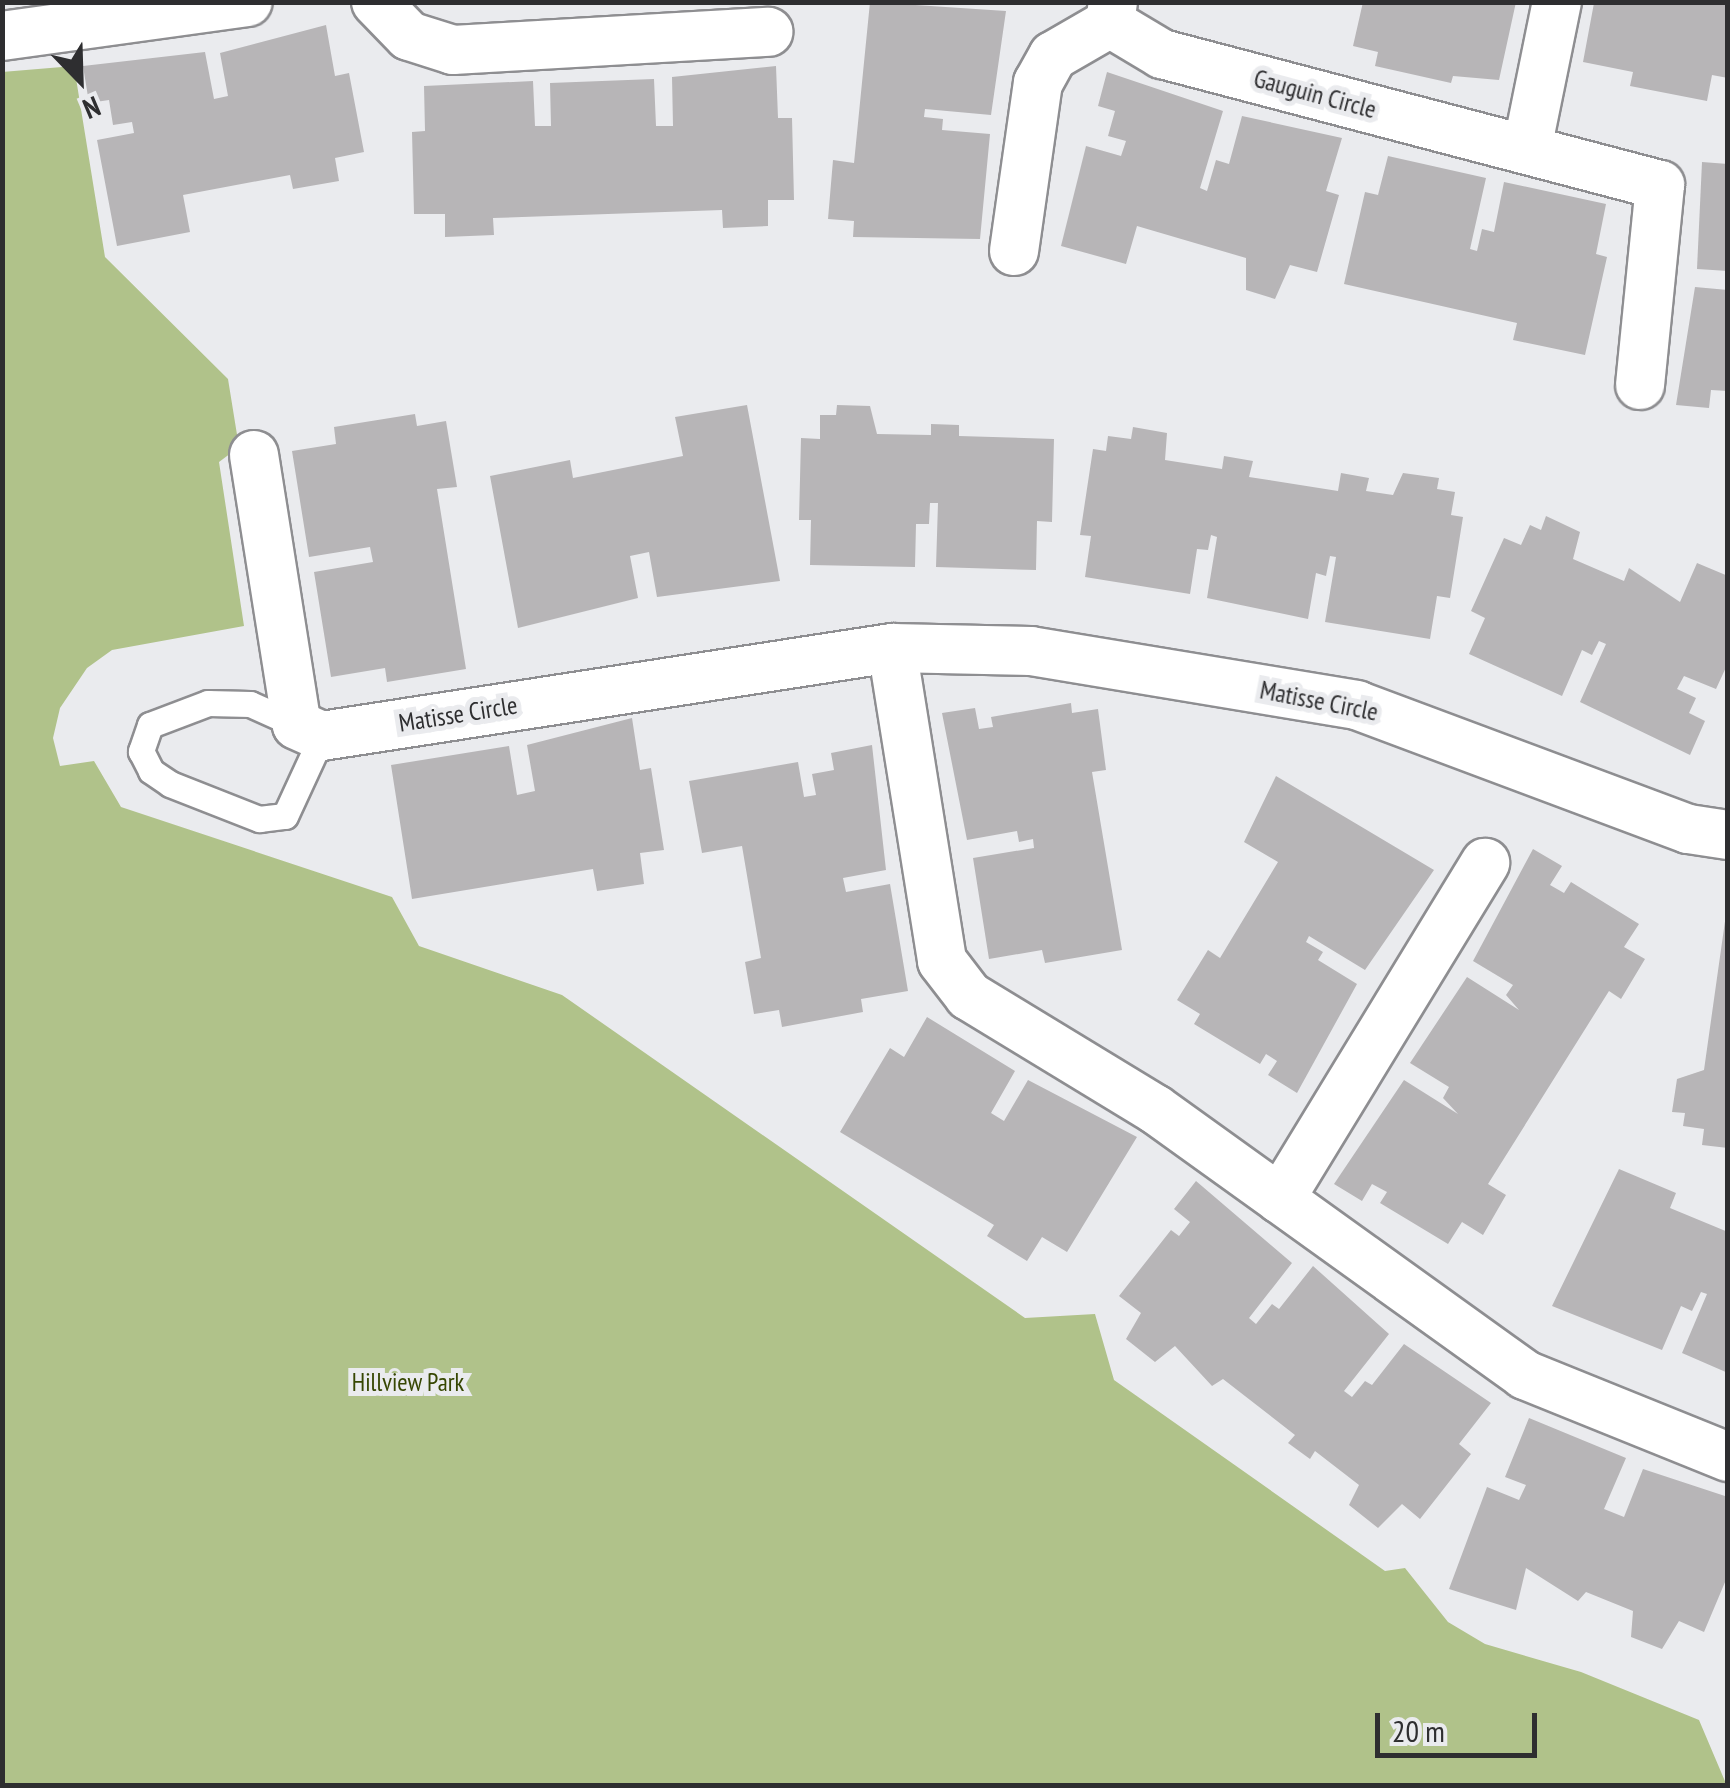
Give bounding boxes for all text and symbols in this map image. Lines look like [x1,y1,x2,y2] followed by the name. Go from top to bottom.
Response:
[30,30,130,130] north arrow
[1251,63,1379,125] street label: Gauguin Circle
[78,88,106,128] text: N
[1257,675,1381,727] street label: Matisse Circle
[397,690,519,738] street label: Matisse Circle
[352,1367,464,1397] park label: Hillview Park
[1380,1693,1542,1755] scale bar
[1392,1711,1445,1750] text: 20 m

